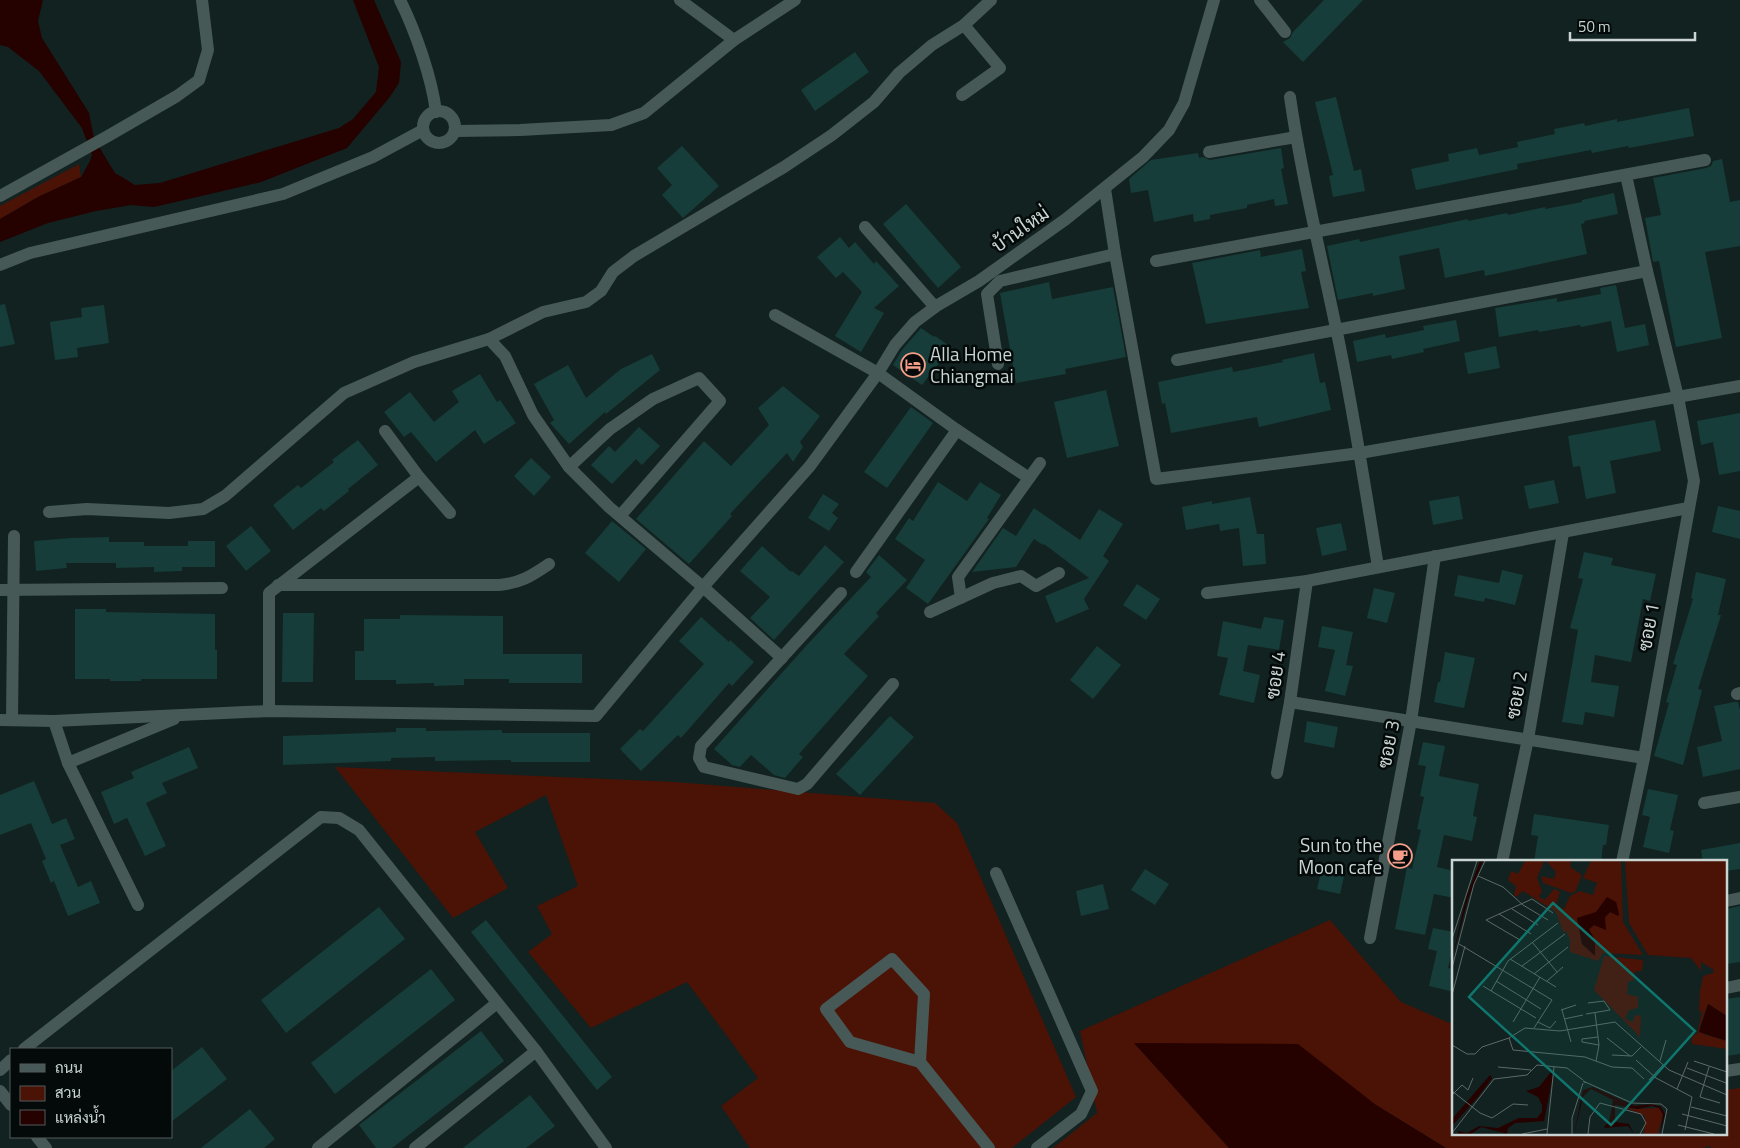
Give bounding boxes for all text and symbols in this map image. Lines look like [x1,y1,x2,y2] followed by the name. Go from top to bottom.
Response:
[1570,10,1695,42] scale bar
[1578,15,1611,38] text: 50 m
[985,198,1054,259] street label: บ้านใหม่
[930,339,1014,390] place label: Alla Home Chiangmai
[900,352,926,378] hotel icon: Alla Home Chiangmai
[1629,600,1666,653] street label: ซอย 1
[1257,649,1292,701] street label: ซอย 4
[1497,668,1534,721] street label: ซอย 2
[1369,717,1406,770] street label: ซอย 3
[1298,830,1382,881] place label: Sun to the Moon cafe
[1387,843,1413,869] cafe icon: Sun to the Moon cafe
[1452,860,1728,1136] inset map
[10,1048,172,1138] legend
[55,1056,83,1079] text: ถนน
[55,1081,81,1104] text: สวน
[55,1105,106,1129] text: แหล่งน้ำ

